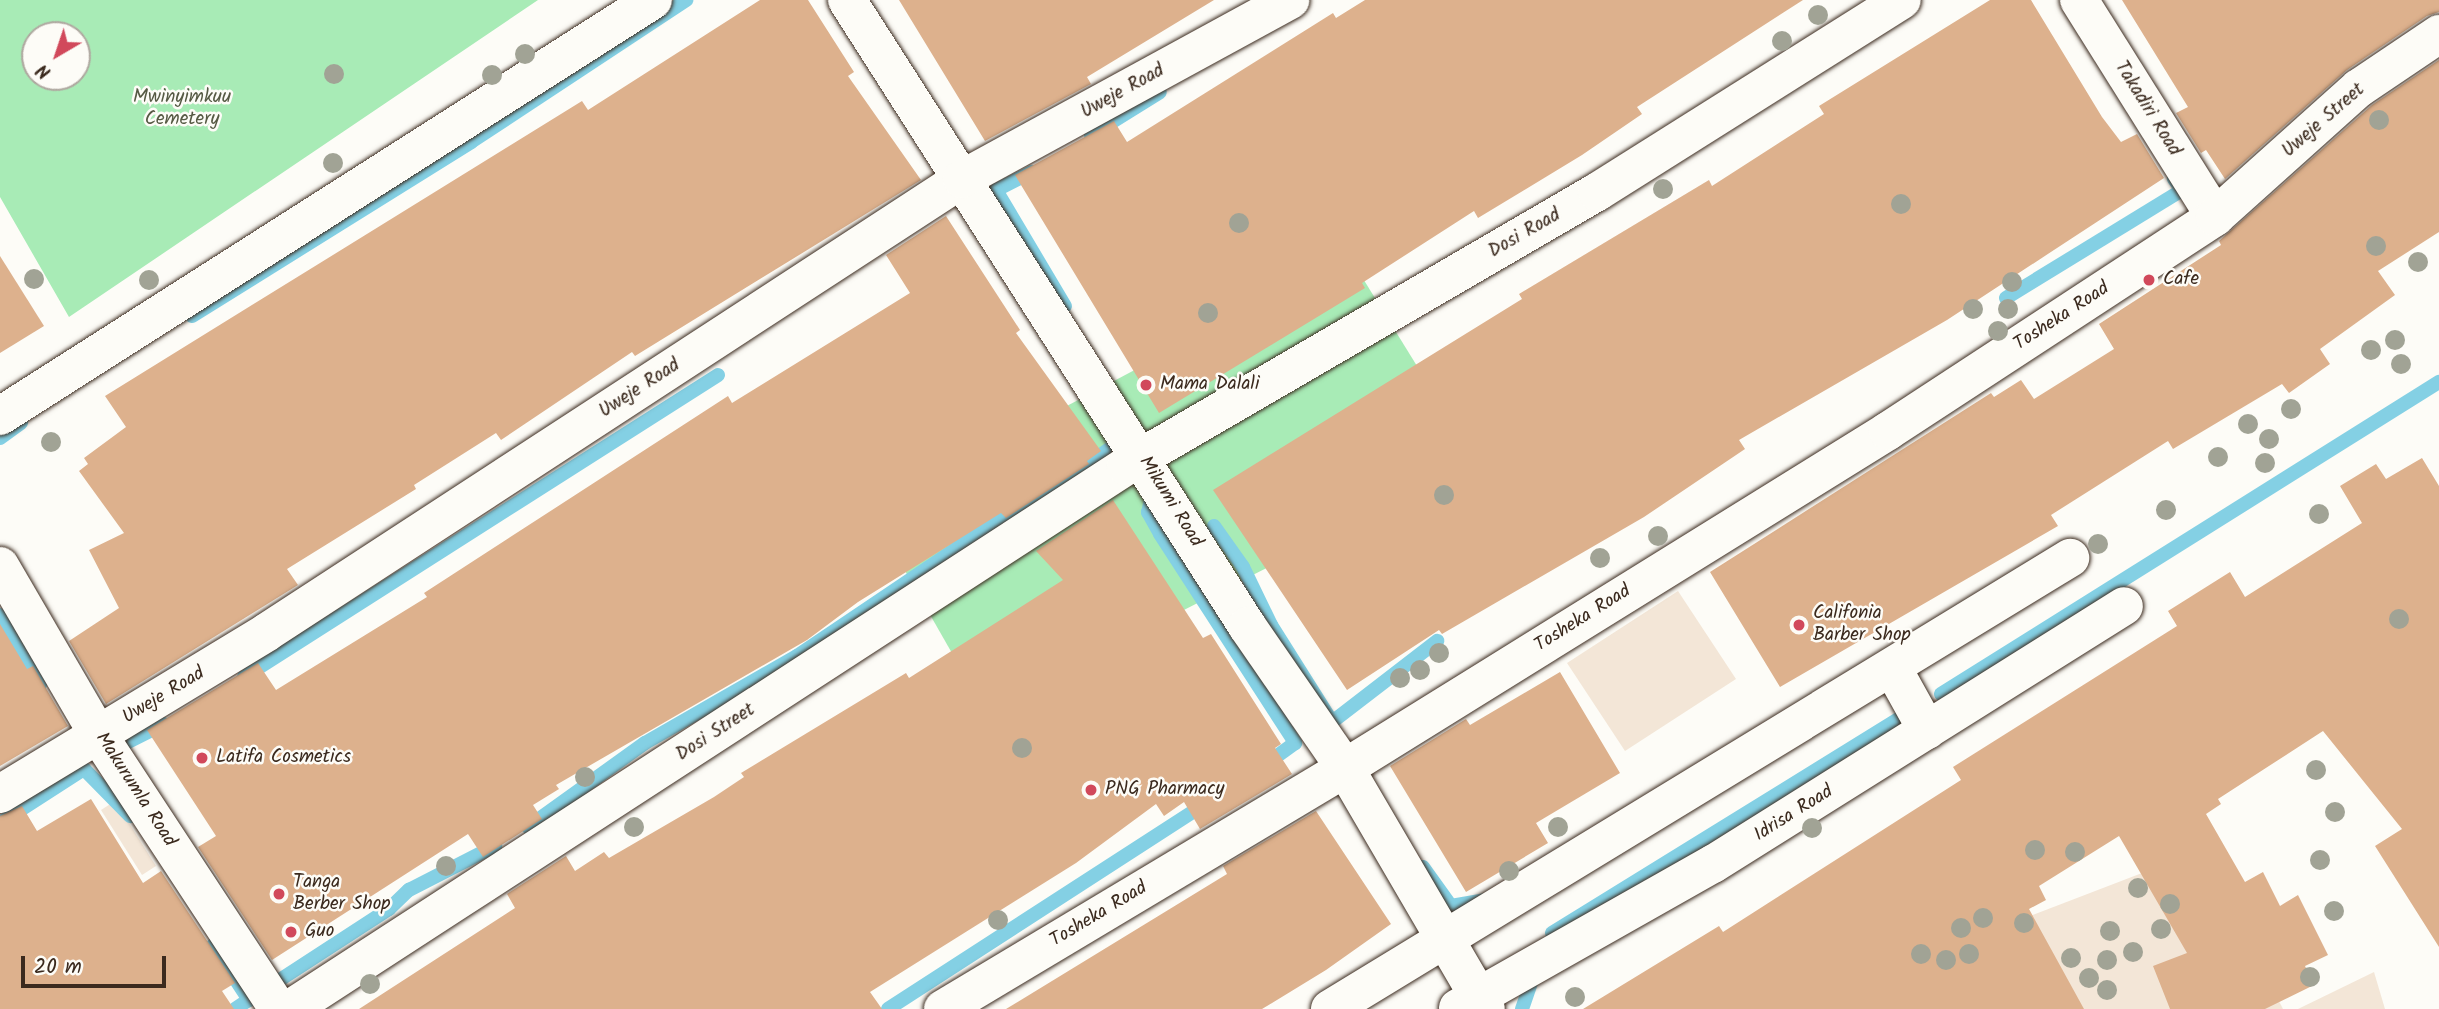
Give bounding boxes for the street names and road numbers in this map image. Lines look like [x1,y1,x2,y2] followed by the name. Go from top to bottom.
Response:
[2109,57,2185,161] street label: Takadiri Road
[1077,60,1169,124] street label: Uweje Road
[2278,79,2370,163] street label: Uweje Street
[1485,204,1565,264] street label: Dosi Road
[2010,278,2114,356] street label: Tosheka Road
[595,354,685,424] street label: Uweje Road
[1133,452,1207,552] street label: Mikumi Road
[1531,580,1635,658] street label: Tosheka Road
[119,663,209,729] street label: Uweje Road
[672,699,760,767] street label: Dosi Street
[90,729,180,851] street label: Makurumla Road
[1750,781,1838,847] street label: Idrisa Road
[1046,877,1152,953] street label: Tosheka Road

